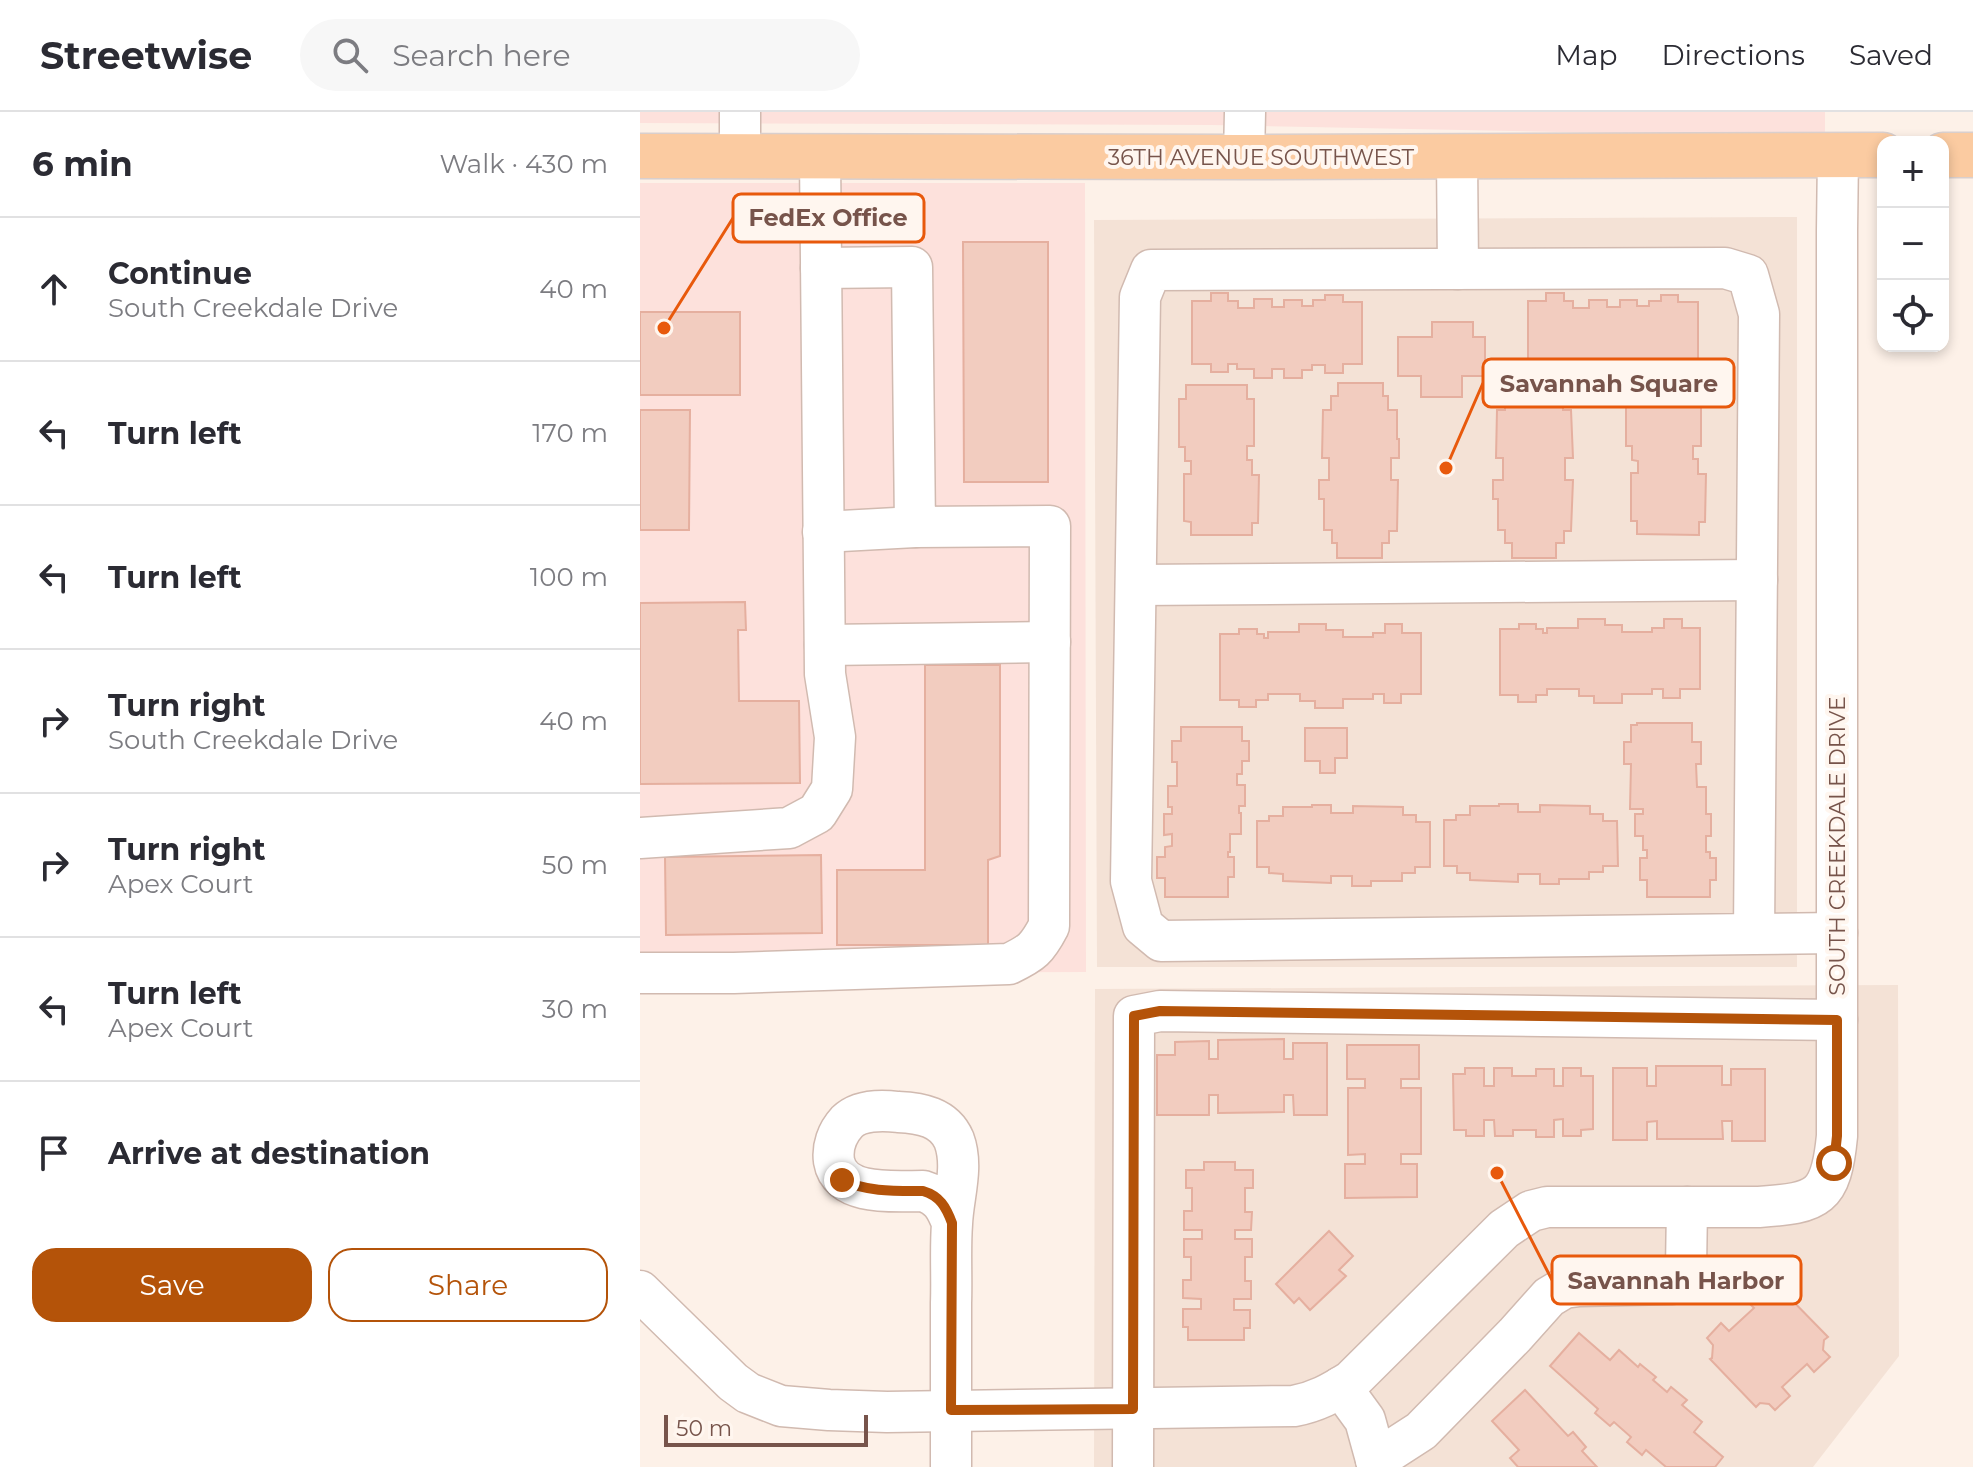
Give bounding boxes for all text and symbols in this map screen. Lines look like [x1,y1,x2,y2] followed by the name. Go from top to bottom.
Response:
[300,19,860,91] search box
[40,32,252,79] text: Streetwise
[328,33,372,77] icon: search
[392,37,571,74] text: Search here
[1555,38,1617,72] text: Map
[1661,38,1805,72] text: Directions
[1849,38,1933,72] text: Saved
[1877,136,1949,352] map controls
[1877,136,1949,208] button: +
[32,143,133,185] text: 6 min
[1108,144,1415,171] street label: 36TH AVENUE SOUTHWEST
[439,148,608,180] text: Walk · 430 m
[733,194,924,242] callout: FedEx Office
[748,203,908,232] text: FedEx Office
[1877,208,1949,280] button: −
[108,255,252,292] text: Continue
[32,267,76,311] icon: ahead
[539,273,608,305] text: 40 m
[1877,280,1949,352] button: locate
[108,292,398,324] text: South Creekdale Drive
[1483,359,1734,407] callout: Savannah Square
[1500,369,1718,398] text: Savannah Square
[32,411,76,455] icon: left
[108,415,241,452] text: Turn left
[532,417,608,449] text: 170 m
[32,555,76,599] icon: left
[108,559,241,596] text: Turn left
[530,561,608,593] text: 100 m
[108,687,265,724] text: Turn right
[1824,696,1851,996] street label: SOUTH CREEKDALE DRIVE
[32,699,76,743] icon: right
[539,705,608,737] text: 40 m
[108,724,398,756] text: South Creekdale Drive
[108,831,265,868] text: Turn right
[32,843,76,887] icon: right
[542,849,608,881] text: 50 m
[108,868,253,900] text: Apex Court
[108,975,241,1012] text: Turn left
[32,987,76,1031] icon: left
[542,993,608,1025] text: 30 m
[108,1012,253,1044] text: Apex Court
[32,1131,76,1175] icon: arrive
[108,1135,430,1172] text: Arrive at destination
[1816,1145,1852,1181] route start
[824,1162,860,1198] route end
[32,1248,312,1322] button: Save
[328,1248,608,1322] button: Share
[1552,1256,1801,1304] callout: Savannah Harbor
[1568,1266,1784,1295] text: Savannah Harbor
[664,1411,868,1447] scale bar
[676,1415,732,1442] text: 50 m

